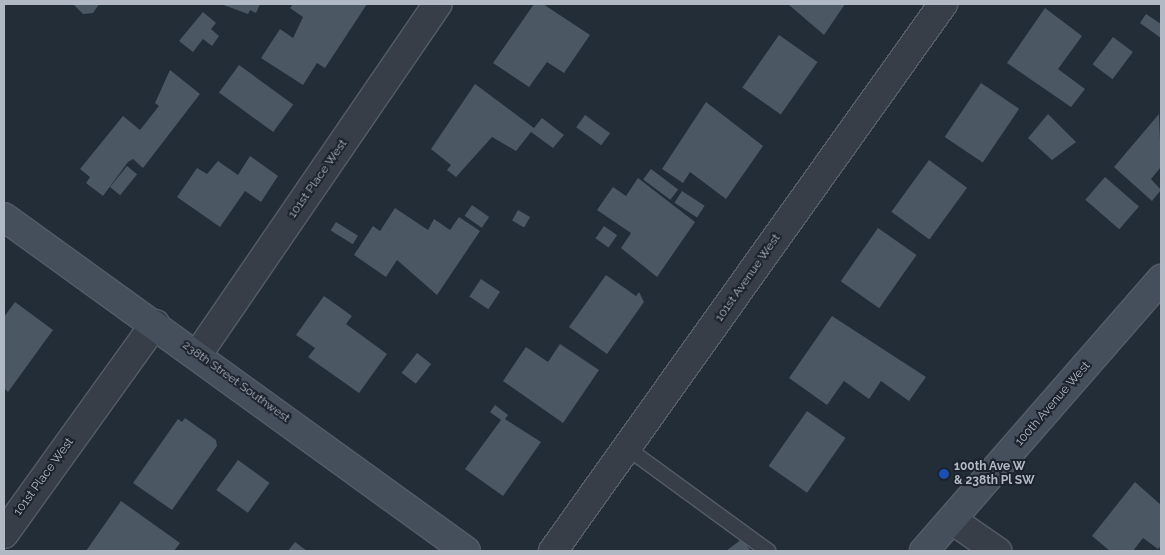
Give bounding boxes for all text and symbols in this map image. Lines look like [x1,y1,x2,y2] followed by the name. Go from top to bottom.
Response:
[285,137,351,221] street label: 101st Place West
[712,231,784,325] street label: 101st Avenue West
[180,338,292,426] street label: 238th Street Southwest
[1012,359,1094,449] street label: 100th Avenue West
[11,435,77,519] street label: 101st Place West
[954,460,1035,488] place label: 100th Ave W & 238th Pl SW
[938,468,950,480] marker: 100th Ave W & 238th Pl SW

